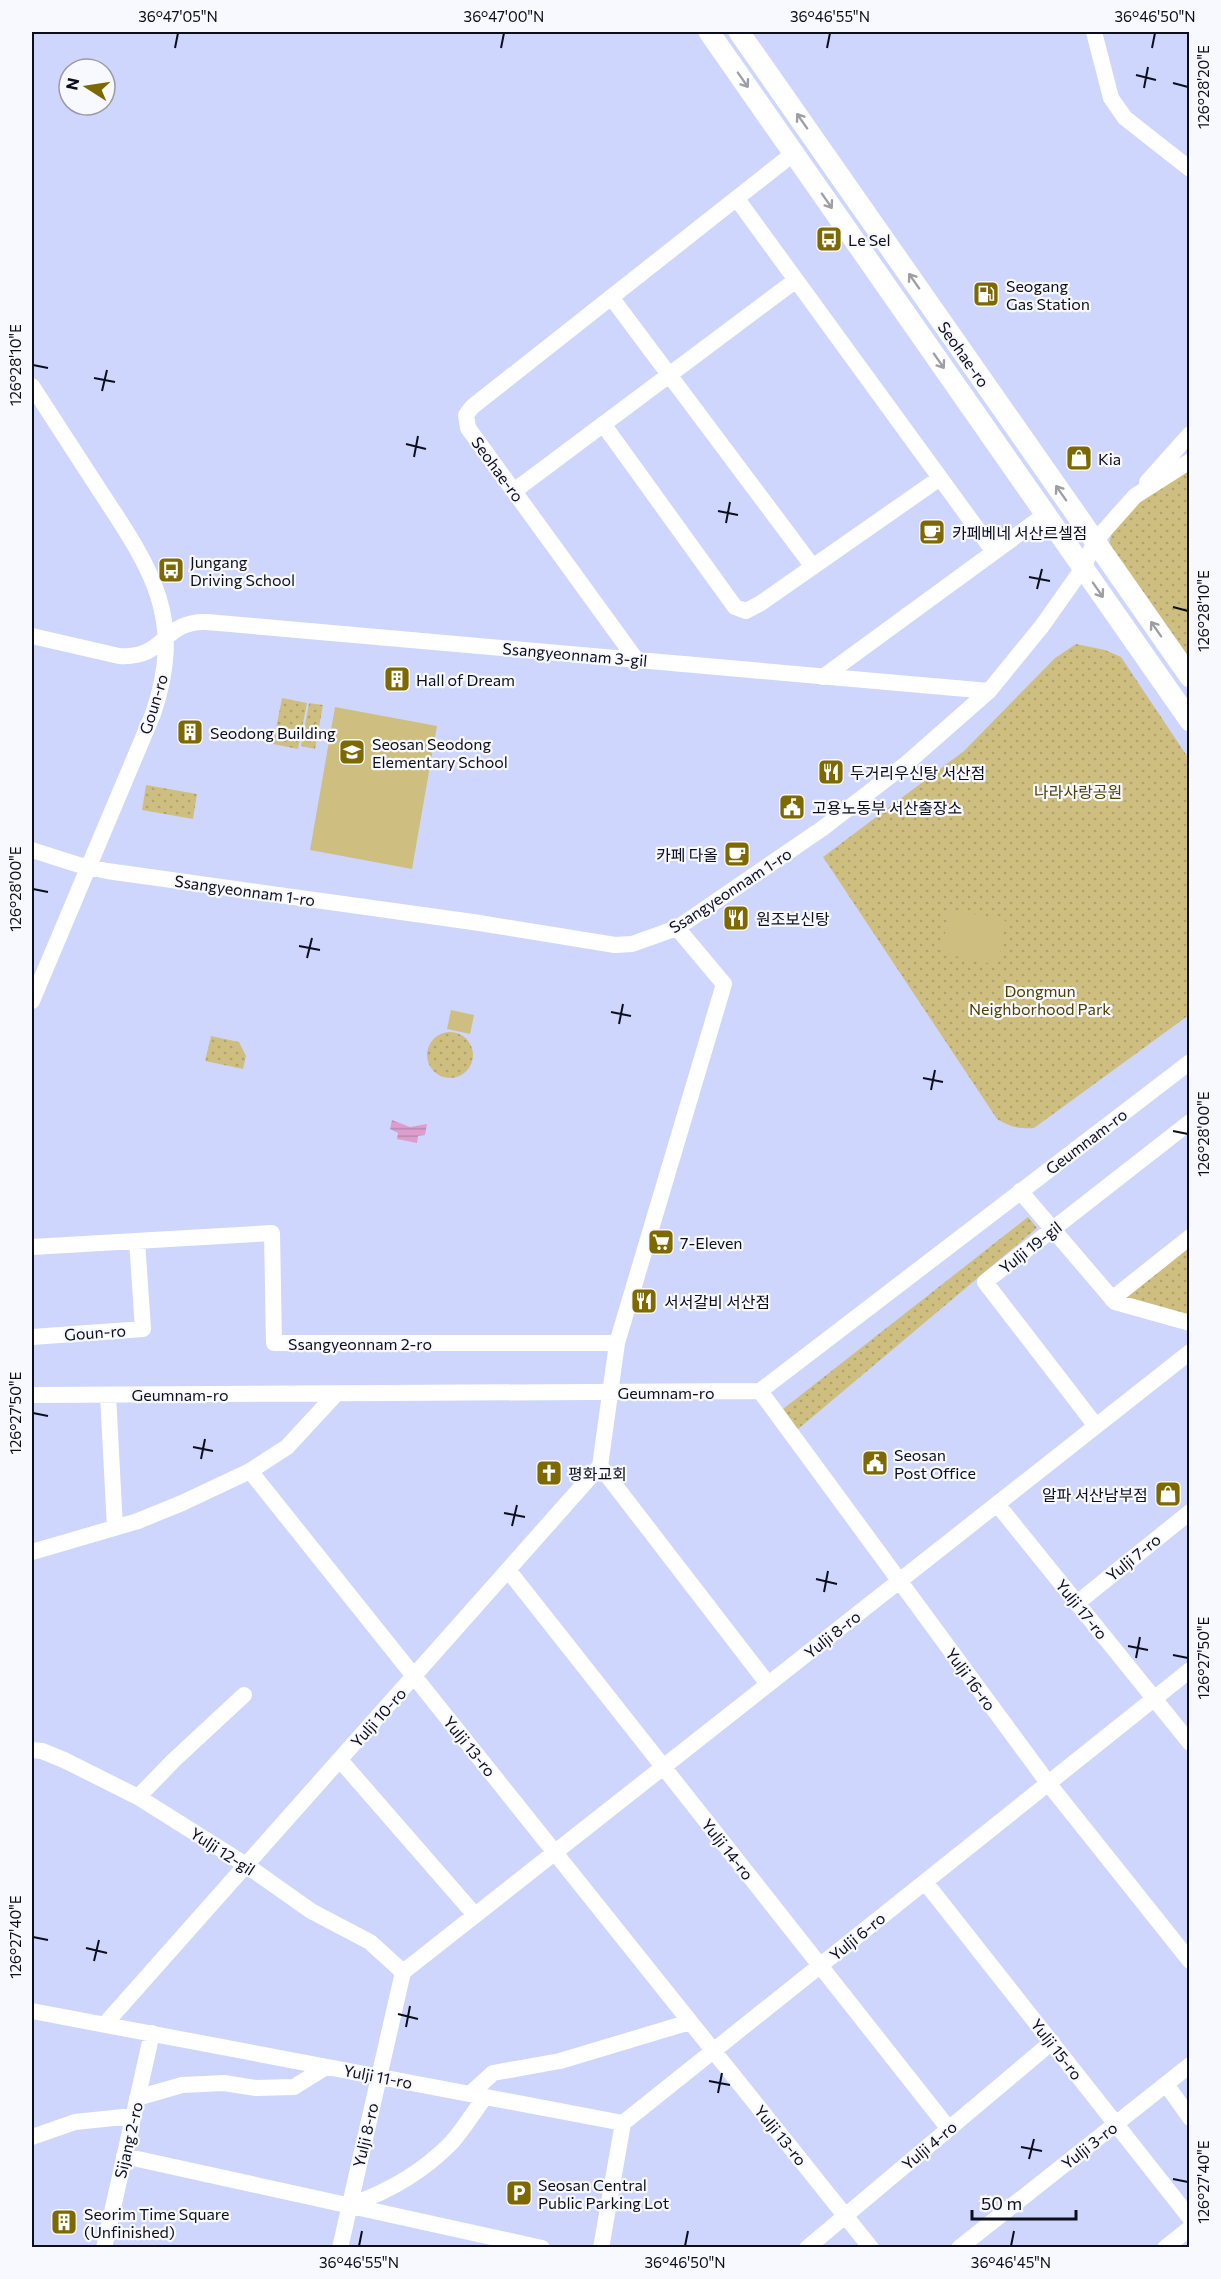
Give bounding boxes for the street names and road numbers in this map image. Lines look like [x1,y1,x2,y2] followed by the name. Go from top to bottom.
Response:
[934,318,994,390] street label: Seohae-ro
[468,433,528,505] street label: Seohae-ro
[502,638,648,670] street label: Ssangyeonnam 3-gil
[135,672,171,736] street label: Goun-ro
[665,843,795,937] street label: Ssangyeonnam 1-ro
[173,871,317,909] street label: Ssangyeonnam 1-ro
[1042,1104,1130,1178] street label: Geumnam-ro
[995,1217,1065,1277] street label: Yulji 19-gil
[63,1320,127,1344] street label: Goun-ro
[288,1334,432,1353] street label: Ssangyeonnam 2-ro
[618,1383,715,1402] street label: Geumnam-ro
[132,1385,229,1404] street label: Geumnam-ro
[1102,1529,1164,1585] street label: Yulji 7-ro
[1052,1575,1112,1643] street label: Yulji 17-ro
[800,1606,864,1662] street label: Yulji 8-ro
[942,1644,1000,1714] street label: Yulji 16-ro
[346,1683,410,1751] street label: Yulji 10-ro
[440,1712,500,1780] street label: Yulji 13-ro
[698,1815,758,1883] street label: Yulji 14-ro
[187,1823,259,1879] street label: Yulji 12-gil
[825,1908,889,1964] street label: Yulji 6-ro
[1027,2015,1087,2083] street label: Yulji 15-ro
[342,2060,414,2092] street label: Yulji 11-ro
[110,2100,146,2180] street label: Sijang 2-ro
[348,2101,382,2169] street label: Yulji 8-ro
[751,2101,811,2169] street label: Yulji 13-ro
[898,2117,960,2173] street label: Yulji 4-ro
[1057,2117,1121,2173] street label: Yulji 3-ro

